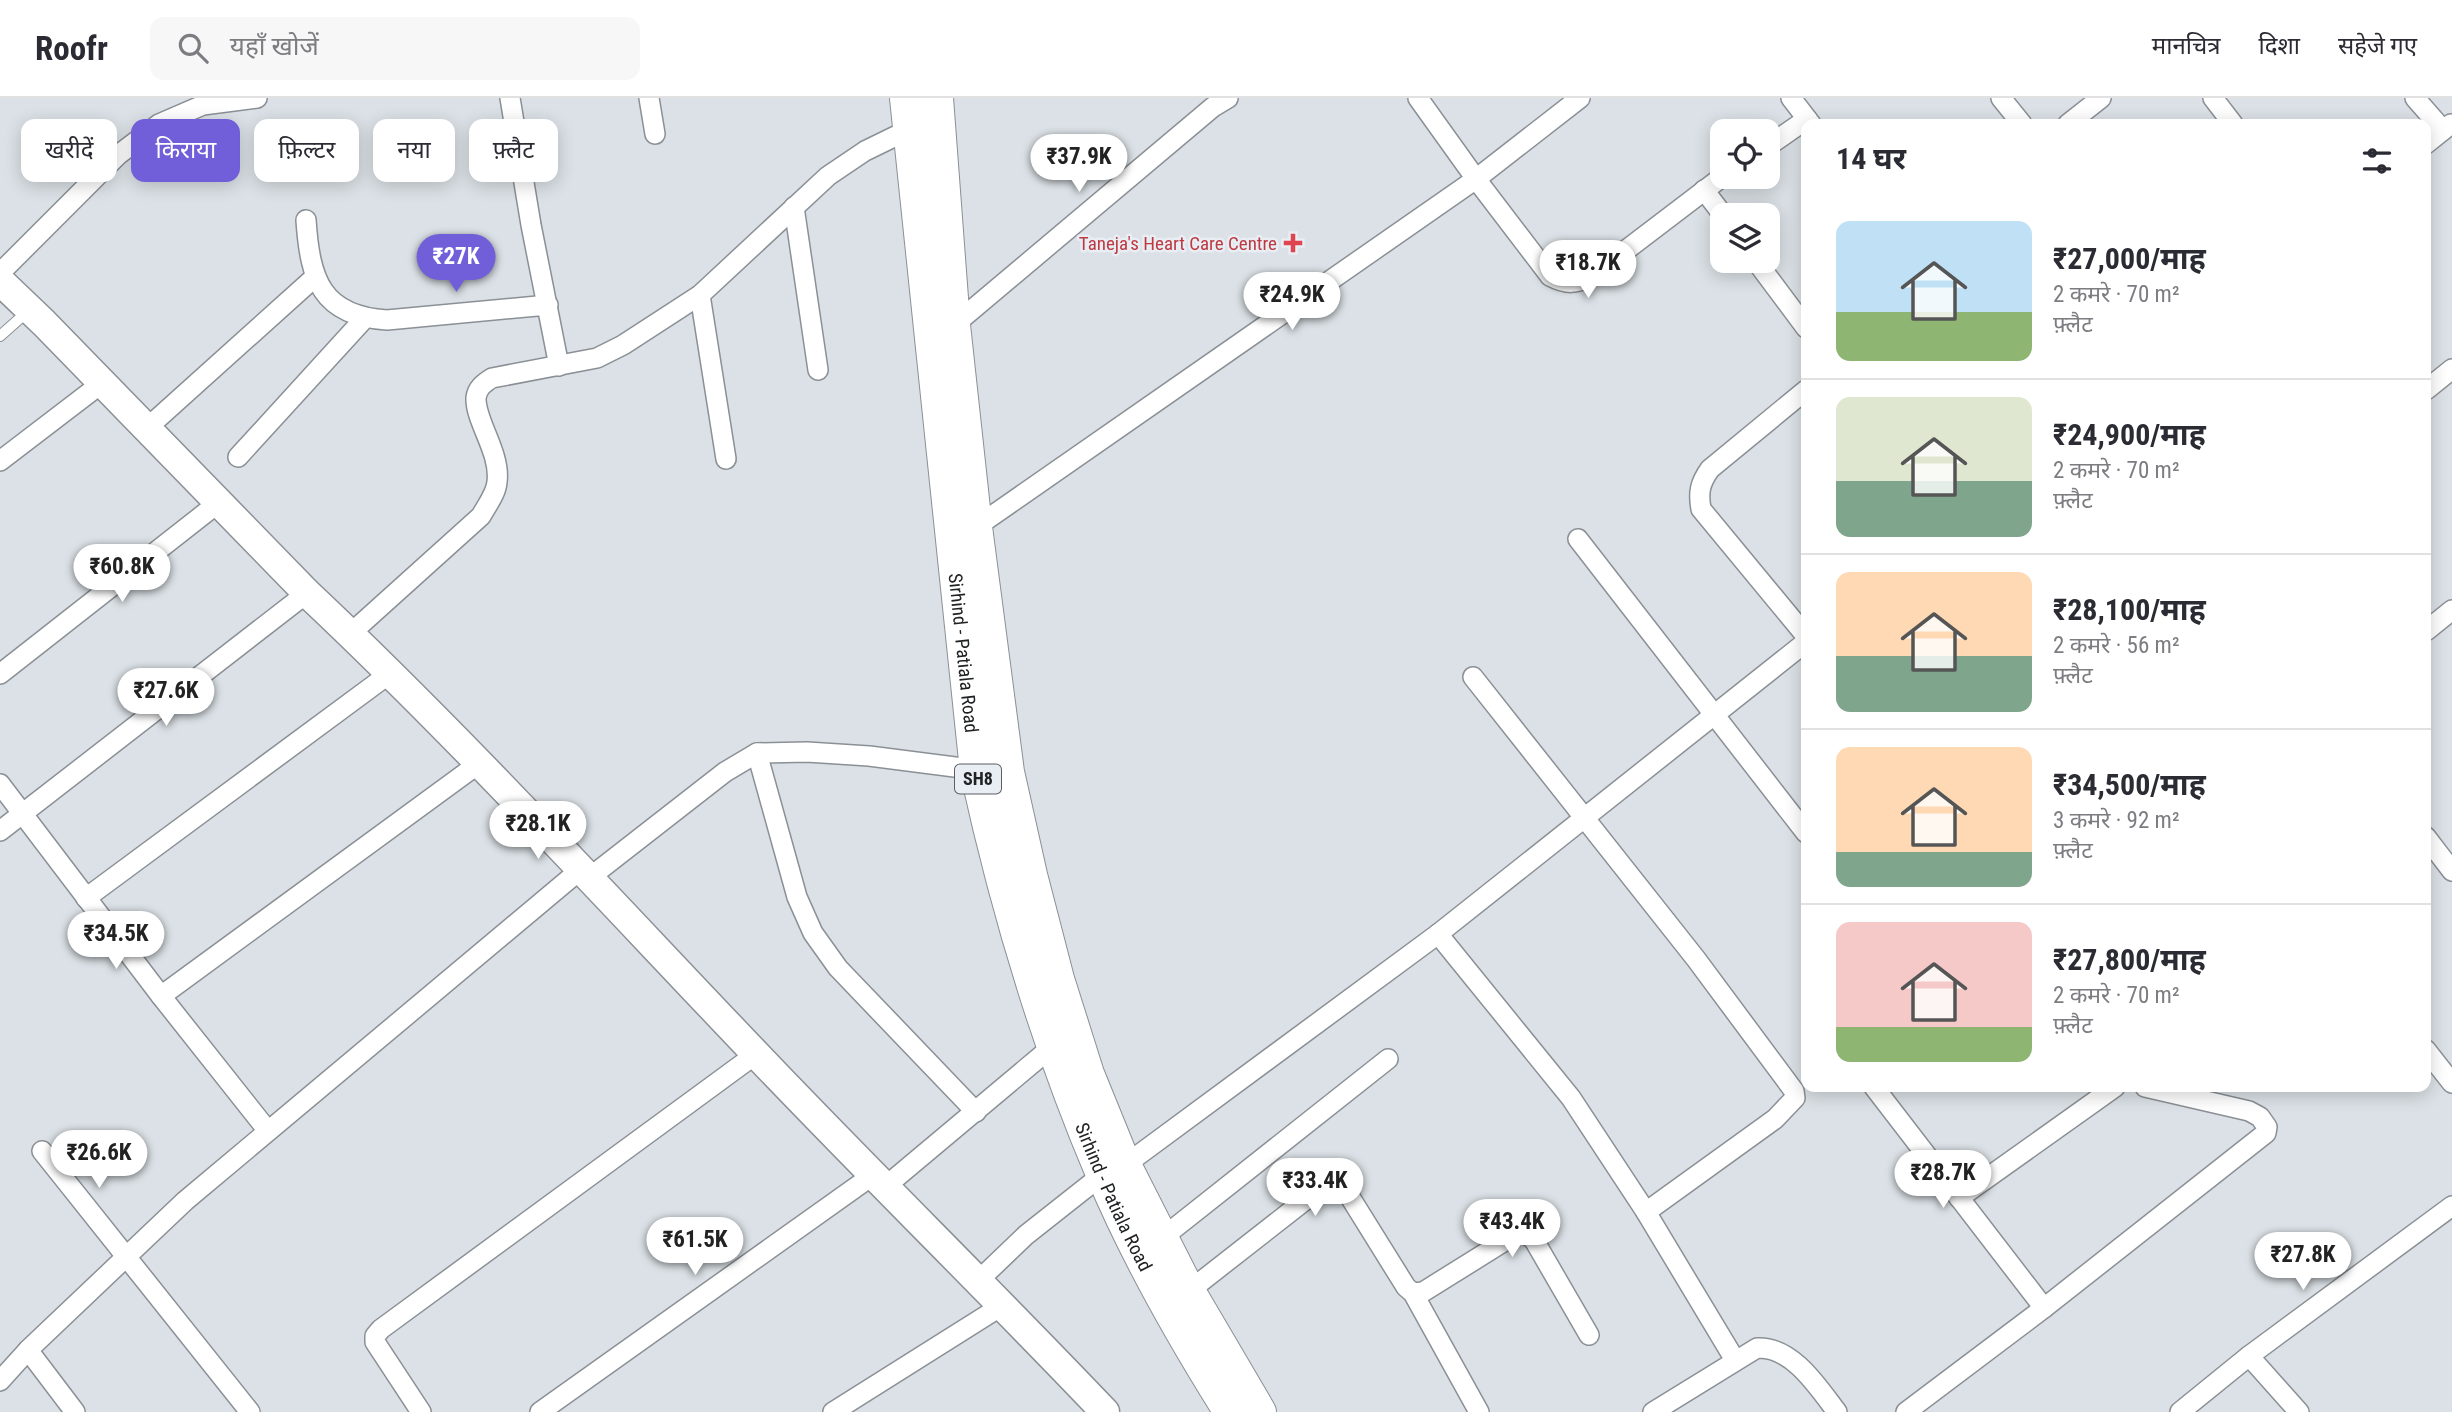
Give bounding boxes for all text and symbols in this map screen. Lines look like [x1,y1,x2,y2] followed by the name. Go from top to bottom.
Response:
[150,17,640,80] search box
[35,29,108,68] text: Roofr
[174,29,212,67] icon: search
[230,31,319,61] text: यहाँ खोजें
[2152,32,2220,60] text: मानचित्र
[2258,32,2300,60] text: दिशा
[2338,32,2417,60] text: सहेजे गए
[21,119,117,182] chip: खरीदें
[131,119,240,182] chip: किराया
[254,119,359,182] chip: फ़िल्टर
[373,119,455,182] chip: नया
[469,119,558,182] chip: फ़्लैट
[1710,119,1780,273] map controls
[1710,119,1780,189] button: locate
[1022,134,1136,194] pin: ₹37.9K
[1836,141,1906,176] text: 14 घर
[2358,142,2396,180] icon: filters
[1046,143,1112,170] text: ₹37.9K
[1710,203,1780,273] button: layers
[1079,232,1277,255] place label: Taneja's Heart Care Centre
[1283,233,1303,253] marker: Taneja's Heart Care Centre
[415,234,497,294] pin: ₹27K
[1531,240,1645,300] pin: ₹18.7K
[2053,241,2206,276] text: ₹27,000/माह
[433,243,479,270] text: ₹27K
[1555,249,1621,276] text: ₹18.7K
[1892,249,1976,333] icon: home
[1235,272,1349,332] pin: ₹24.9K
[1259,281,1325,308] text: ₹24.9K
[2053,281,2180,308] text: 2 कमरे · 70 m²
[2053,311,2093,338] text: फ़्लैट
[2053,417,2206,452] text: ₹24,900/माह
[1892,425,1976,509] icon: home
[2053,457,2180,484] text: 2 कमरे · 70 m²
[2053,487,2093,514] text: फ़्लैट
[65,545,179,604] pin: ₹60.8K
[89,553,155,580] text: ₹60.8K
[944,572,983,734] street label: Sirhind - Patiala Road
[2053,592,2206,627] text: ₹28,100/माह
[1892,600,1976,684] icon: home
[2053,632,2180,659] text: 2 कमरे · 56 m²
[2053,662,2093,689] text: फ़्लैट
[109,668,223,728] pin: ₹27.6K
[133,677,199,704] text: ₹27.6K
[955,764,1001,794] road number: SH8
[2053,767,2206,802] text: ₹34,500/माह
[1892,775,1976,859] icon: home
[481,802,595,861] pin: ₹28.1K
[2053,807,2180,834] text: 3 कमरे · 92 m²
[505,810,571,837] text: ₹28.1K
[2053,837,2093,864] text: फ़्लैट
[59,912,173,971] pin: ₹34.5K
[83,920,149,947] text: ₹34.5K
[2053,942,2206,977] text: ₹27,800/माह
[1892,950,1976,1034] icon: home
[2053,982,2180,1009] text: 2 कमरे · 70 m²
[2053,1012,2093,1039] text: फ़्लैट
[1070,1119,1157,1275] street label: Sirhind - Patiala Road
[42,1130,156,1190] pin: ₹26.6K
[66,1139,132,1166] text: ₹26.6K
[1886,1150,2000,1210] pin: ₹28.7K
[1258,1158,1372,1218] pin: ₹33.4K
[1910,1159,1976,1186] text: ₹28.7K
[1282,1167,1348,1194] text: ₹33.4K
[1455,1200,1569,1259] pin: ₹43.4K
[1479,1208,1545,1235] text: ₹43.4K
[638,1218,752,1277] pin: ₹61.5K
[662,1226,728,1253] text: ₹61.5K
[2246,1232,2360,1292] pin: ₹27.8K
[2270,1241,2336,1268] text: ₹27.8K

